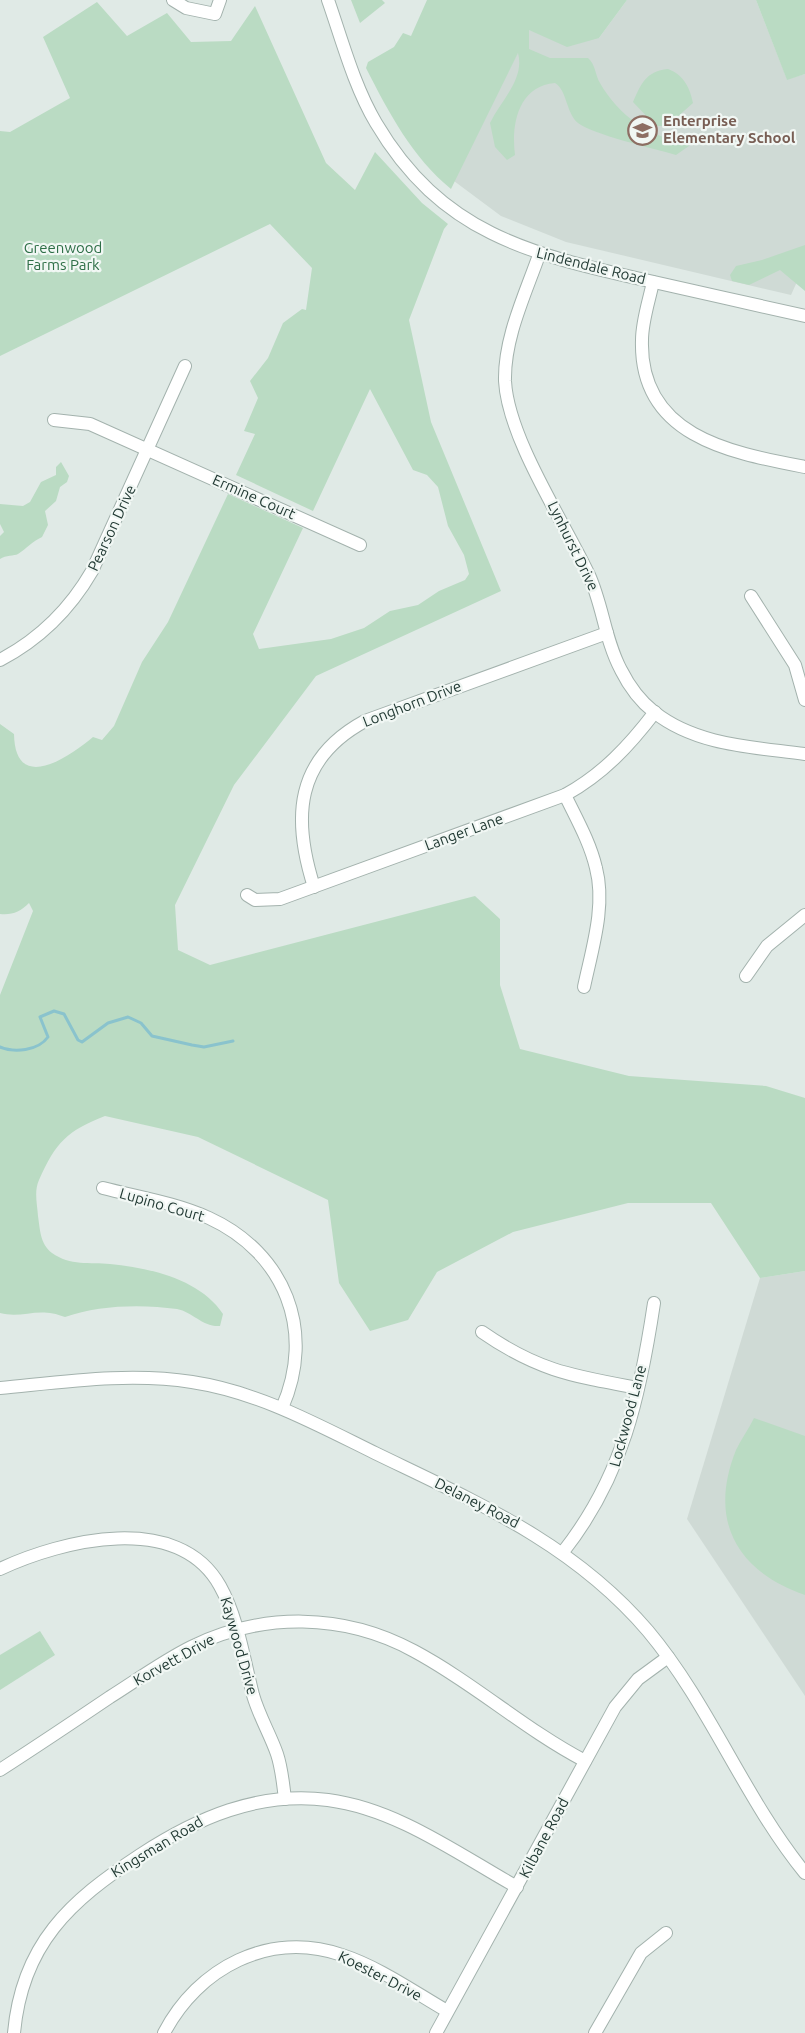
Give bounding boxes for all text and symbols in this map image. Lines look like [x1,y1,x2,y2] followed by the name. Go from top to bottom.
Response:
[663,112,796,146] place label: Enterprise Elementary School
[626,114,658,146] school or university icon: Enterprise Elementary School
[24,239,102,273] park label: Greenwood Farms Park
[535,244,648,287] street label: Lindendale Road
[210,471,298,522] street label: Ermine Court
[84,482,139,574] street label: Pearson Drive
[544,498,602,593] street label: Lynhurst Drive
[360,677,463,730] street label: Longhorn Drive
[422,809,505,854] street label: Langer Lane
[118,1184,207,1225] street label: Lupino Court
[606,1363,649,1469] street label: Lockwood Lane
[432,1474,522,1531] street label: Delaney Road
[217,1595,262,1697] street label: Kaywood Drive
[130,1630,217,1689] street label: Korvett Drive
[515,1795,572,1881] street label: Kilbane Road
[108,1812,206,1881] street label: Kingsman Road
[336,1947,425,2004] street label: Koester Drive

